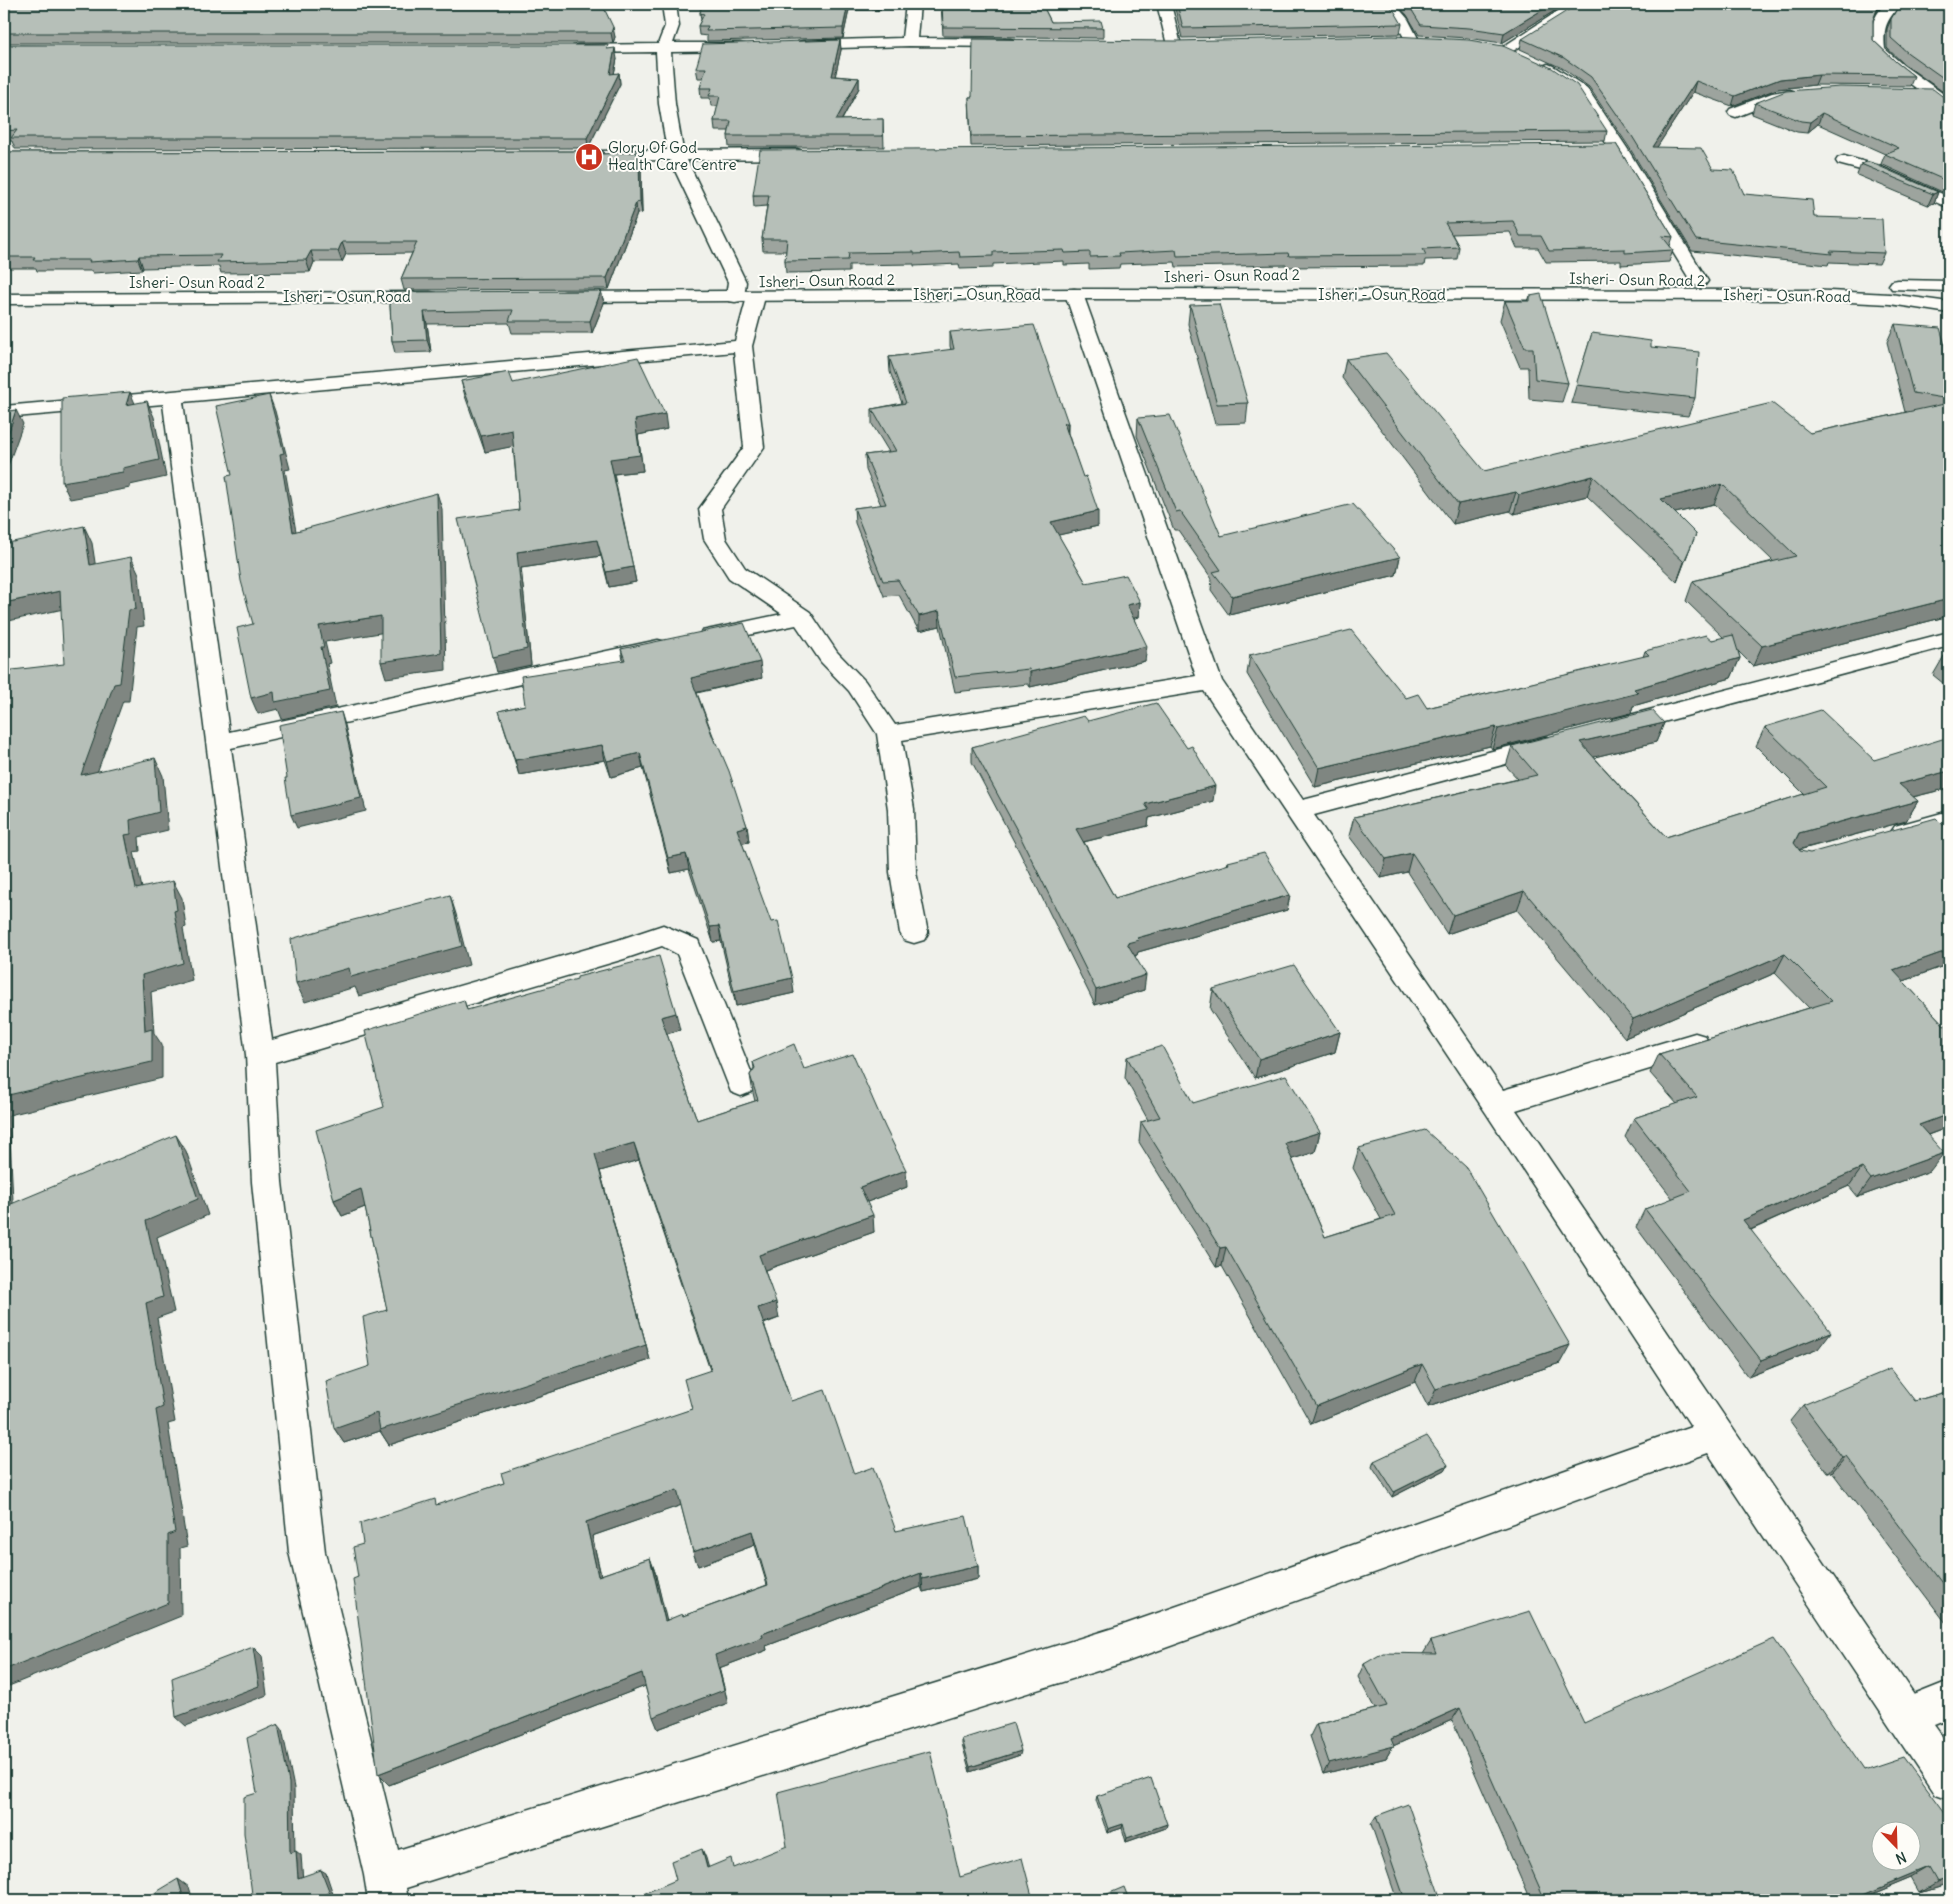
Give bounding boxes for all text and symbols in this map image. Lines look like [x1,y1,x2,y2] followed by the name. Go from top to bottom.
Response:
[608,138,737,174] place label: Glory Of God Health Care Centre
[574,142,604,172] hospital icon: Glory Of God Health Care Centre
[1164,265,1300,286] street label: Isheri- Osun Road 2
[1569,269,1705,290] street label: Isheri- Osun Road 2
[759,270,895,291] street label: Isheri- Osun Road 2
[129,273,265,292] street label: Isheri- Osun Road 2
[913,285,1041,304] street label: Isheri - Osun Road
[1318,285,1446,304] street label: Isheri - Osun Road
[1723,285,1851,306] street label: Isheri - Osun Road
[283,287,411,306] street label: Isheri - Osun Road
[1870,1822,1920,1872] north arrow
[1893,1848,1909,1868] text: N

